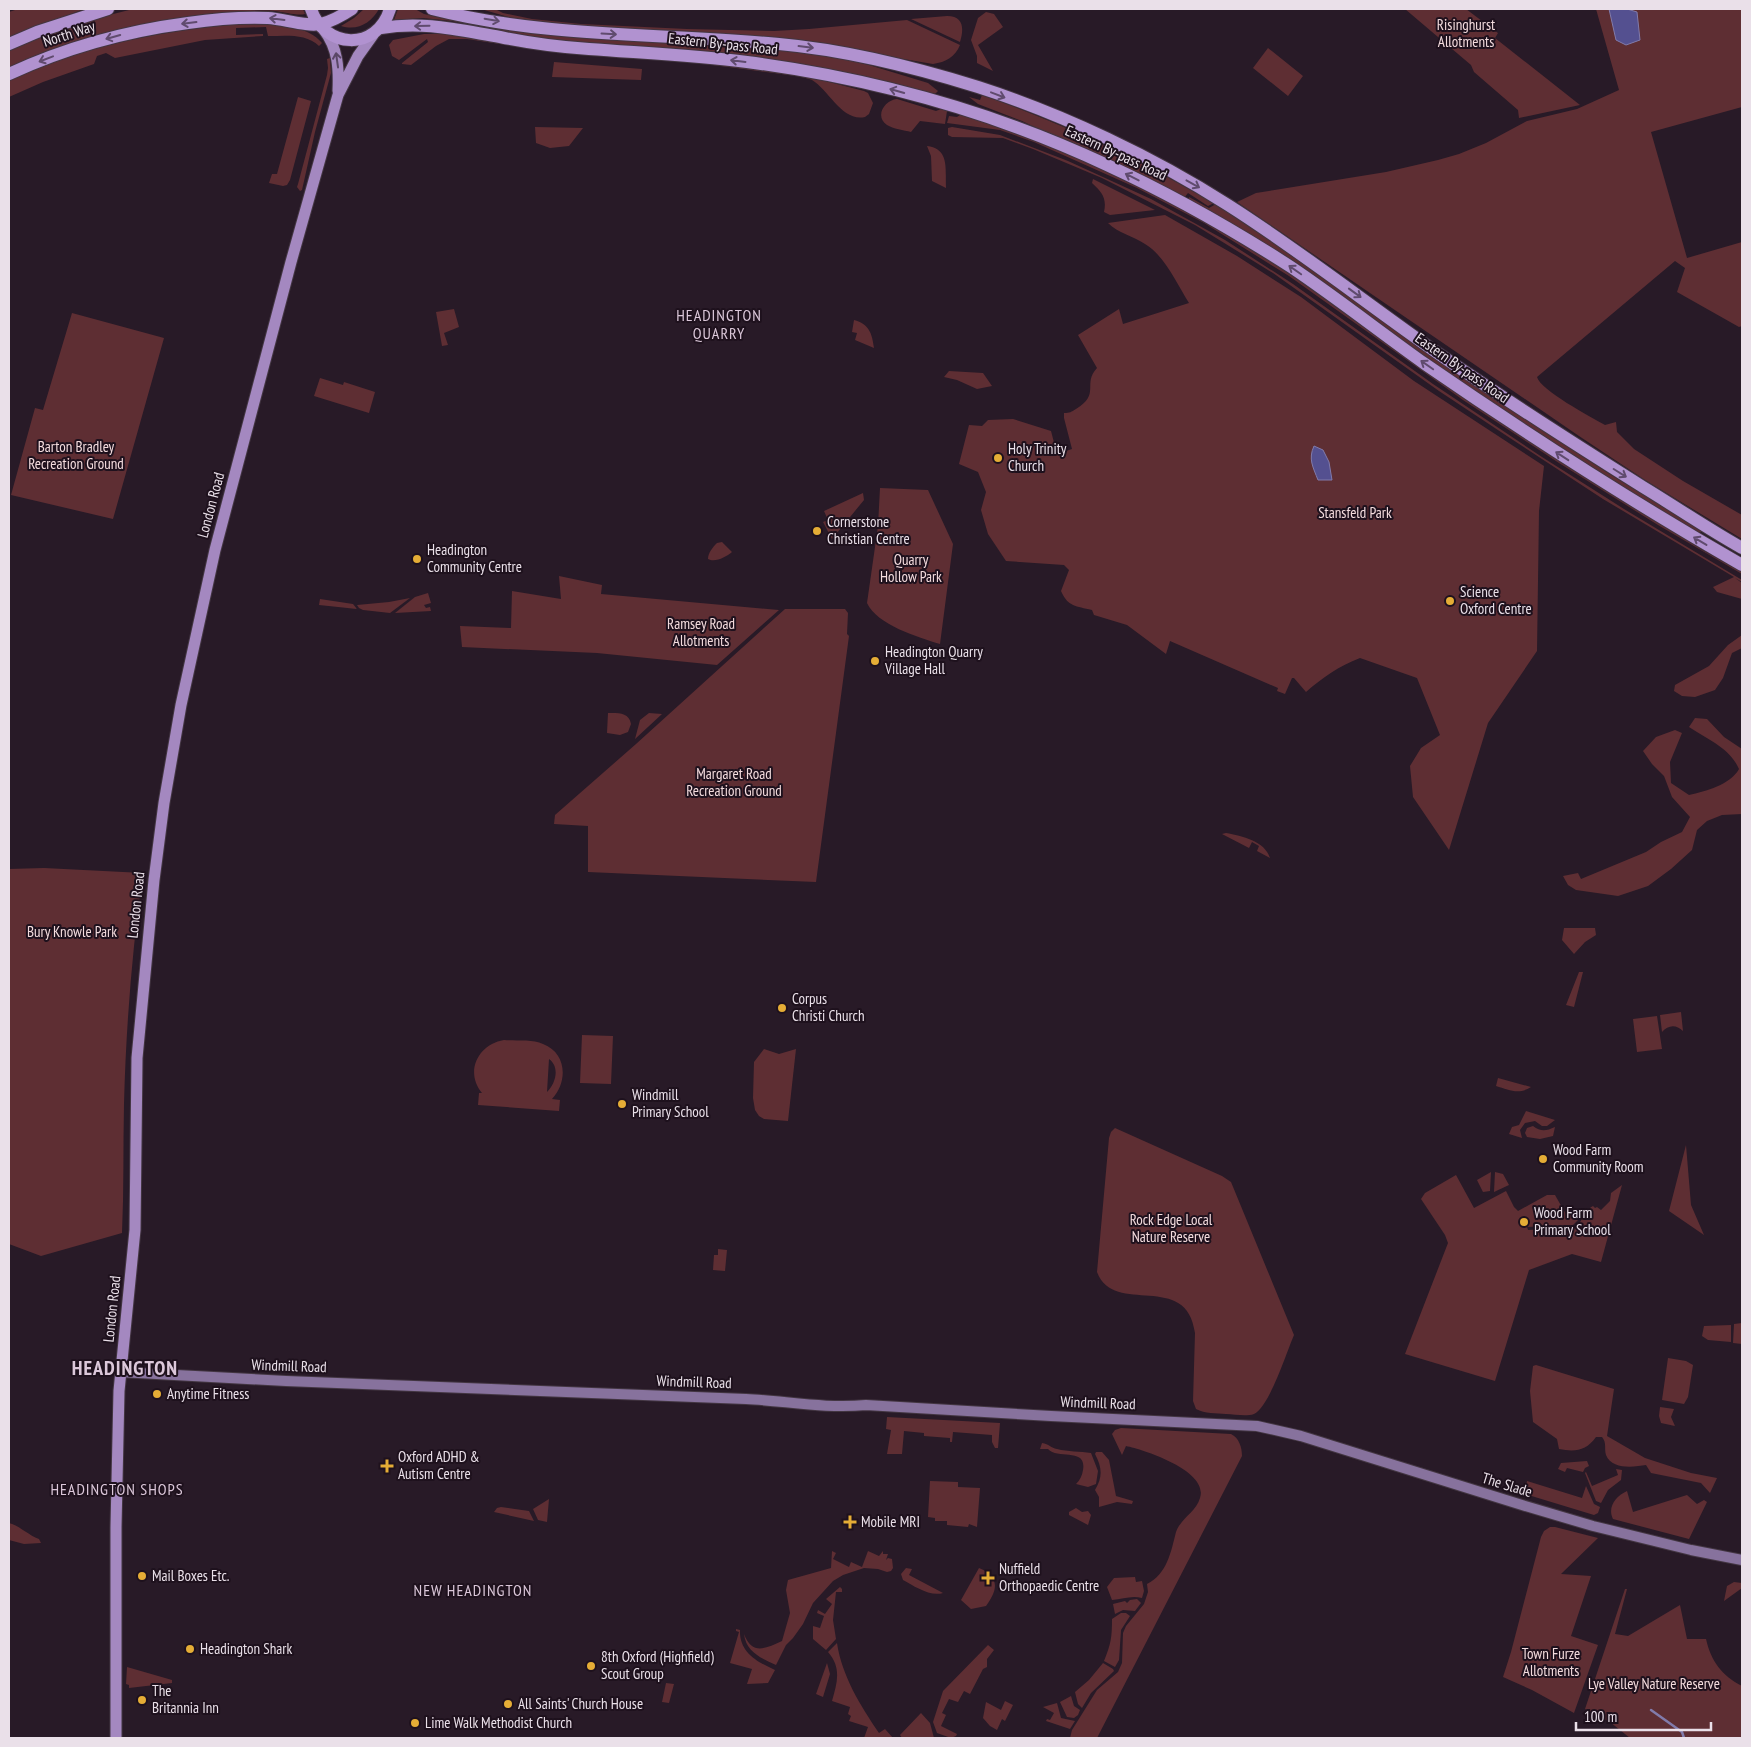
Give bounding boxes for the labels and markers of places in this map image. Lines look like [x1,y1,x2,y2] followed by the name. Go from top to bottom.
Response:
[1008,439,1067,475] place label: Holy Trinity Church
[992,452,1004,464] marker: Holy Trinity Church
[827,512,910,548] place label: Cornerstone Christian Centre
[811,525,823,537] marker: Cornerstone Christian Centre
[427,540,522,576] place label: Headington Community Centre
[411,553,423,565] marker: Headington Community Centre
[1460,582,1532,618] place label: Science Oxford Centre
[1444,595,1456,607] marker: Science Oxford Centre
[884,642,983,678] place label: Headington Quarry Village Hall
[869,655,881,667] marker: Headington Quarry Village Hall
[792,989,865,1025] place label: Corpus Christi Church
[776,1002,788,1014] marker: Corpus Christi Church
[632,1085,709,1121] place label: Windmill Primary School
[616,1098,628,1110] marker: Windmill Primary School
[1553,1140,1644,1176] place label: Wood Farm Community Room
[1537,1153,1549,1165] marker: Wood Farm Community Room
[1534,1203,1611,1239] place label: Wood Farm Primary School
[1518,1216,1530,1228] marker: Wood Farm Primary School
[167,1384,249,1403] place label: Anytime Fitness
[151,1388,163,1400] marker: Anytime Fitness
[398,1447,480,1483] place label: Oxford ADHD & Autism Centre
[380,1459,394,1473] marker: Oxford ADHD & Autism Centre
[861,1512,920,1531] place label: Mobile MRI
[843,1515,857,1529] marker: Mobile MRI
[999,1559,1099,1595] place label: Nuffield Orthopaedic Centre
[152,1566,230,1585] place label: Mail Boxes Etc.
[136,1570,148,1582] marker: Mail Boxes Etc.
[981,1571,995,1585] marker: Nuffield Orthopaedic Centre
[200,1639,292,1658] place label: Headington Shark
[184,1643,196,1655] marker: Headington Shark
[601,1647,714,1683] place label: 8th Oxford (Highfield) Scout Group
[585,1660,597,1672] marker: 8th Oxford (Highfield) Scout Group
[152,1681,219,1717] place label: The Britannia Inn
[136,1694,148,1706] marker: The Britannia Inn
[518,1694,643,1713] place label: All Saints' Church House
[502,1698,514,1710] marker: All Saints' Church House
[425,1713,572,1732] place label: Lime Walk Methodist Church
[409,1717,421,1729] marker: Lime Walk Methodist Church

